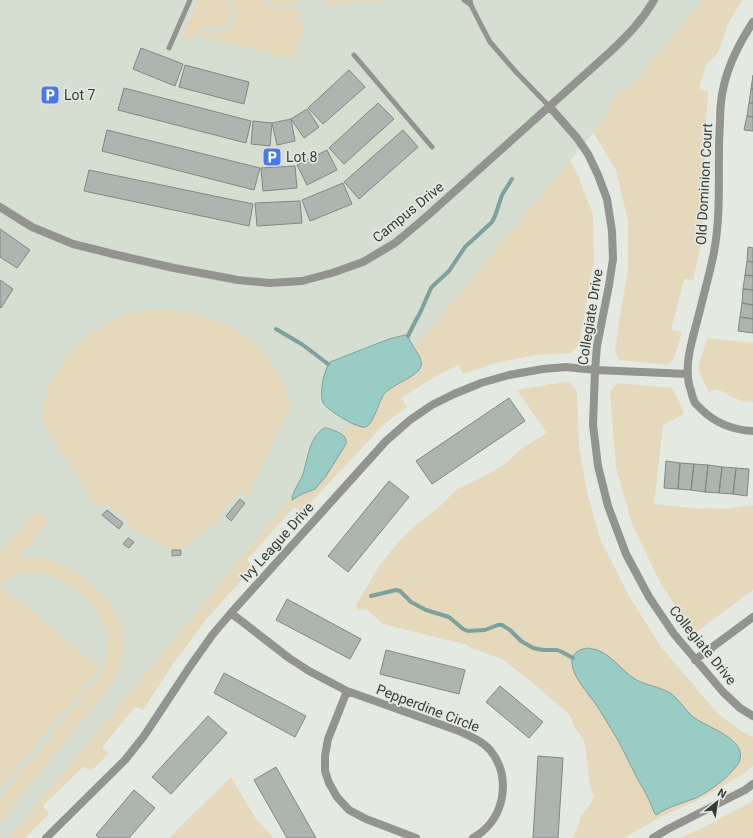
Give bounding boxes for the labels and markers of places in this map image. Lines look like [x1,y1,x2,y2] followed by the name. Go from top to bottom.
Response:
[39,84,61,106] parking icon: Lot 7
[64,87,96,103] place label: Lot 7
[261,146,283,168] parking icon: Lot 8
[286,149,318,165] place label: Lot 8

